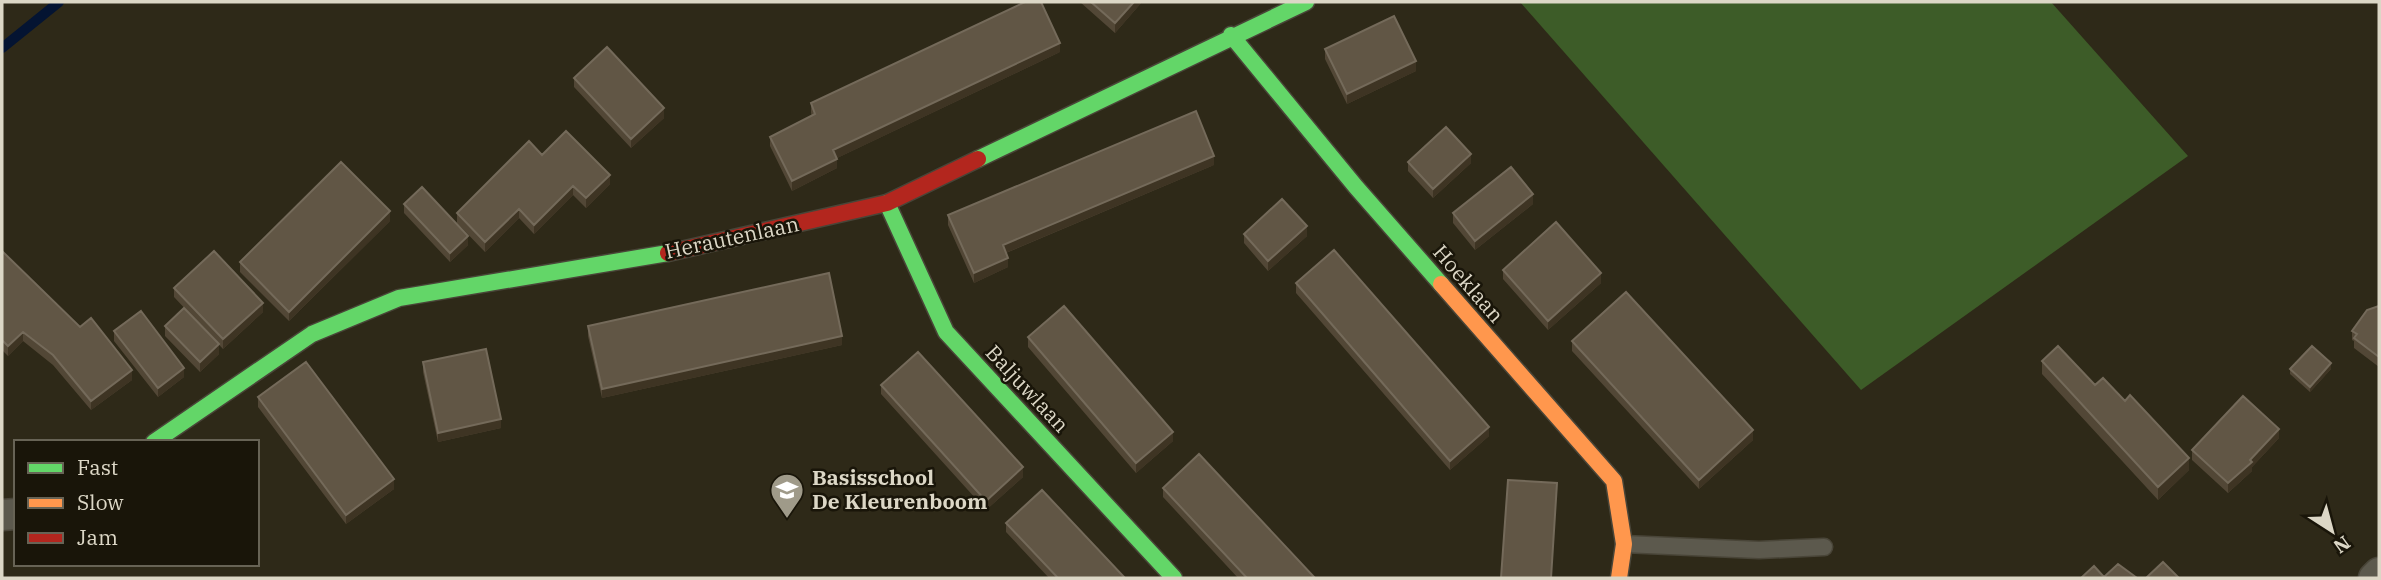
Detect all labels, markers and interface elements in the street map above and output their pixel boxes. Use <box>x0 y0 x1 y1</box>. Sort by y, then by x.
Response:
street label: Herautenlaan <box>662 209 801 265</box>
street label: Hoeklaan <box>1427 238 1510 328</box>
street label: Baljuwlaan <box>980 338 1076 438</box>
legend <box>14 440 259 566</box>
text: Fast <box>77 453 118 481</box>
place label: Basisschool De Kleurenboom <box>812 463 987 515</box>
school or university icon: Basisschool De Kleurenboom <box>768 471 806 520</box>
text: Slow <box>77 488 124 516</box>
north arrow <box>2297 496 2367 566</box>
text: Jam <box>77 523 118 551</box>
text: N <box>2329 531 2355 559</box>

